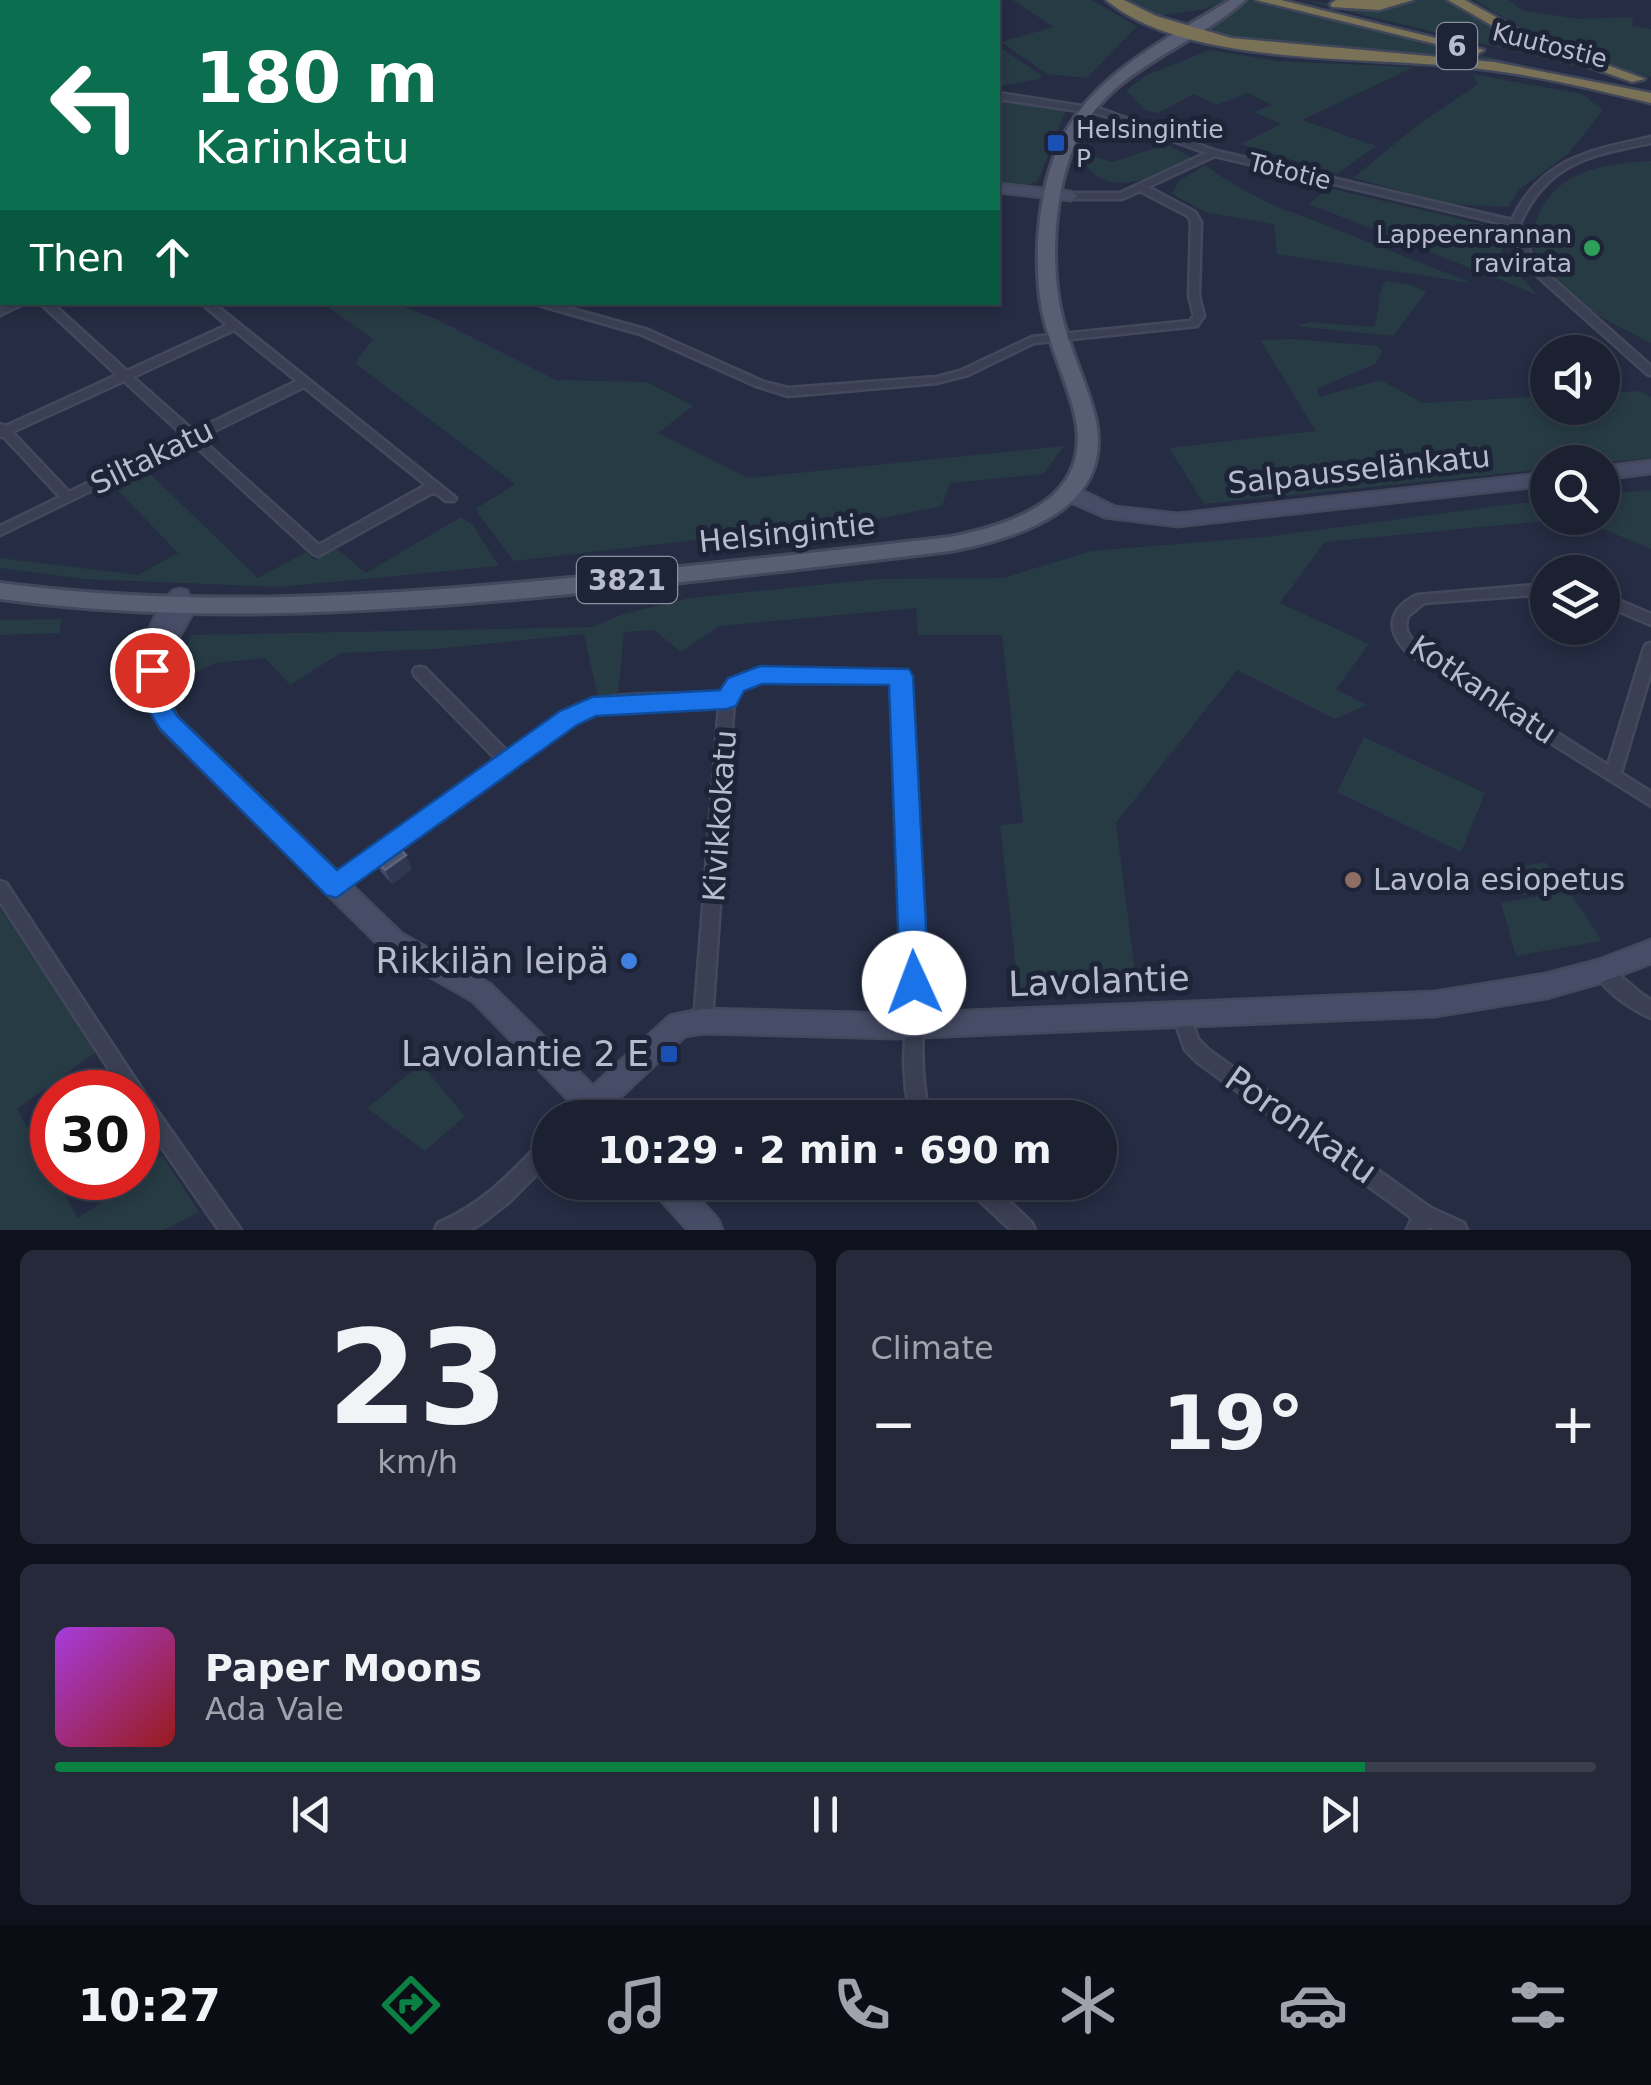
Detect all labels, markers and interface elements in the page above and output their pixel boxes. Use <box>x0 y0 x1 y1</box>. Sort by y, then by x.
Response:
street label: Kuutostie <box>1490 17 1610 74</box>
road number: 6 <box>1437 23 1477 69</box>
text: 180 m <box>195 37 438 119</box>
icon: left <box>30 40 160 170</box>
place label: Helsingintie P <box>1076 115 1224 173</box>
text: Karinkatu <box>195 121 410 174</box>
marker: Helsingintie P <box>1045 132 1067 154</box>
street label: Tototie <box>1245 147 1334 196</box>
place label: Lappeenrannan ravirata <box>1376 220 1572 278</box>
icon: ahead <box>145 230 200 285</box>
text: Then <box>30 236 125 280</box>
marker: Lappeenrannan ravirata <box>1581 237 1603 259</box>
map controls <box>1530 335 1620 645</box>
button: sound <box>1530 335 1620 425</box>
street label: Siltakatu <box>85 412 219 501</box>
street label: Salpausselänkatu <box>1226 438 1492 501</box>
button: search <box>1530 445 1620 535</box>
street label: Helsingintie <box>697 506 877 559</box>
button: layers <box>1530 555 1620 645</box>
road number: 3821 <box>577 557 677 603</box>
pin <box>110 628 195 713</box>
street label: Kotkankatu <box>1404 628 1563 751</box>
icon: arrive <box>125 643 180 698</box>
street label: Kivikkokatu <box>696 729 743 903</box>
place label: Lavola esiopetus <box>1373 862 1625 897</box>
marker: Lavola esiopetus <box>1342 869 1364 891</box>
position arrow <box>862 931 966 1035</box>
place label: Rikkilän leipä <box>376 941 609 981</box>
marker: Rikkilän leipä <box>618 950 640 972</box>
street label: Lavolantie <box>1008 958 1190 1004</box>
place label: Lavolantie 2 E <box>401 1034 649 1074</box>
marker: Lavolantie 2 E <box>658 1043 680 1065</box>
street label: Poronkatu <box>1218 1058 1384 1192</box>
speed limit sign: 30 <box>30 1070 160 1200</box>
text: 10:29 · 2 min · 690 m <box>597 1128 1052 1172</box>
text: 23 <box>327 1302 508 1454</box>
text: Climate <box>871 1329 994 1367</box>
text: 19° <box>1162 1379 1304 1467</box>
text: − <box>871 1392 917 1456</box>
text: + <box>1550 1392 1596 1456</box>
text: km/h <box>377 1443 458 1481</box>
text: Paper Moons <box>205 1646 482 1690</box>
text: Ada Vale <box>205 1690 344 1728</box>
icon: previous <box>284 1787 339 1842</box>
icon: pause <box>798 1787 853 1842</box>
icon: next <box>1312 1787 1367 1842</box>
icon: directions <box>376 1970 446 2040</box>
icon: music <box>602 1970 672 2040</box>
icon: phone <box>827 1970 897 2040</box>
icon: climate <box>1053 1970 1123 2040</box>
icon: car <box>1278 1970 1348 2040</box>
icon: filters <box>1503 1970 1573 2040</box>
text: 10:27 <box>78 1979 221 2032</box>

